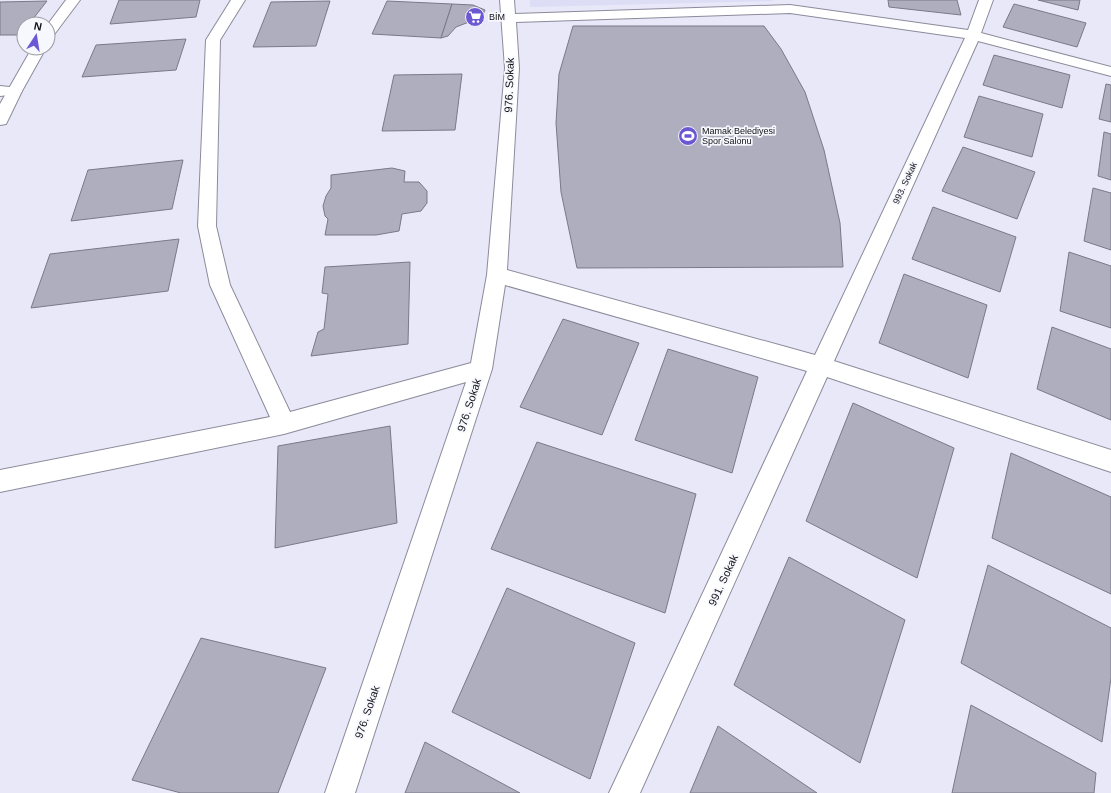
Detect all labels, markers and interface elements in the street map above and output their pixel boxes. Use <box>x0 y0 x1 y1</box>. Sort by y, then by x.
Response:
supermarket icon: BİM <box>464 6 486 28</box>
place label: BİM <box>489 12 505 22</box>
north arrow <box>16 16 56 56</box>
text: N <box>33 20 43 33</box>
street label: 976. Sokak <box>502 57 516 113</box>
sports icon: Mamak Belediyesi Spor Salonu <box>677 125 699 147</box>
place label: Mamak Belediyesi Spor Salonu <box>702 126 775 146</box>
street label: 993. Sokak <box>891 160 919 206</box>
street label: 976. Sokak <box>455 377 483 433</box>
street label: 991. Sokak <box>706 552 740 607</box>
street label: 976. Sokak <box>352 684 382 740</box>

